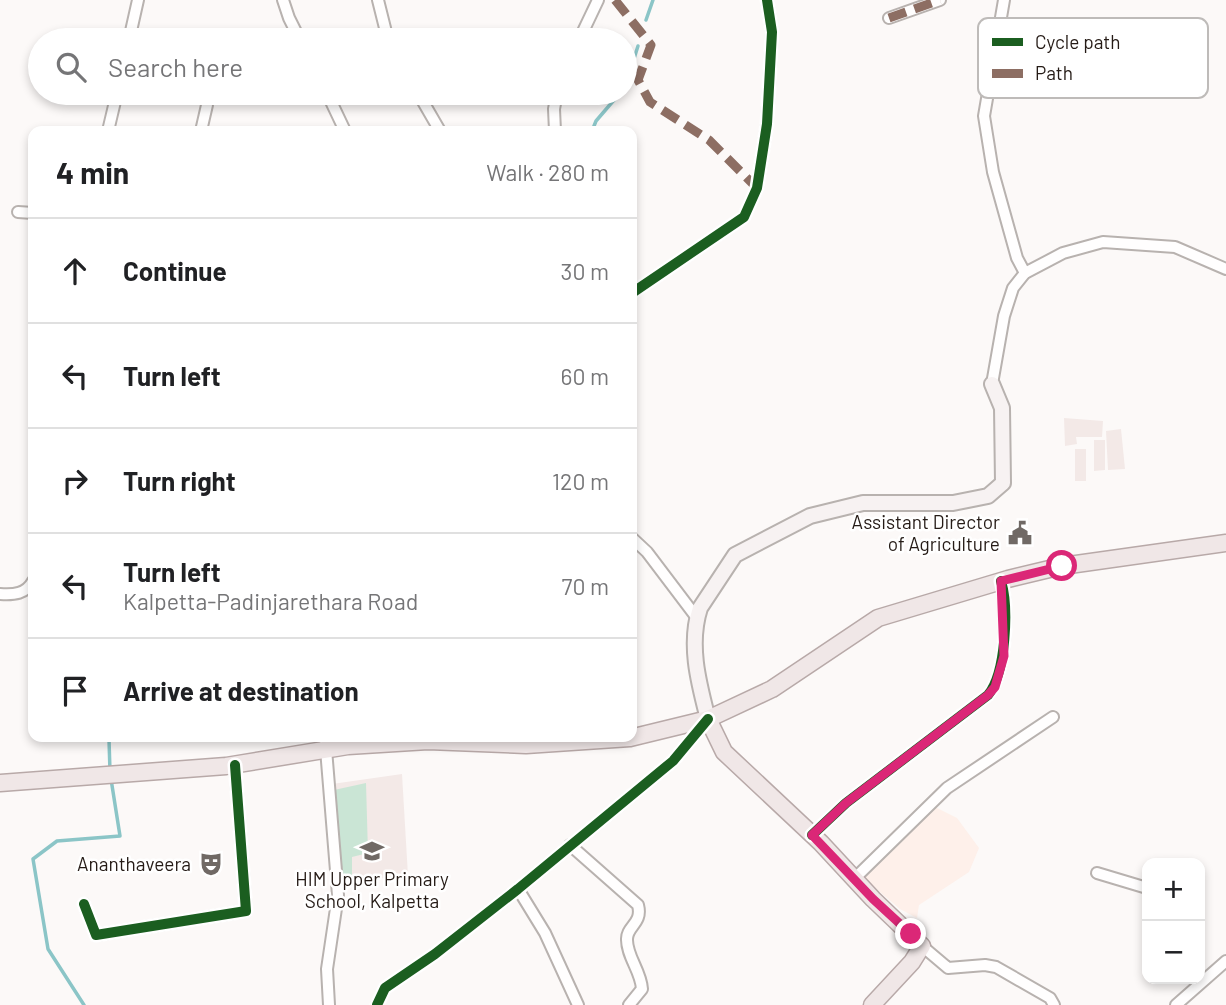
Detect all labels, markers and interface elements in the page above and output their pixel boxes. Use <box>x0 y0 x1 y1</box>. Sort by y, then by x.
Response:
legend <box>978 18 1208 98</box>
search box <box>28 28 637 105</box>
text: Cycle path <box>1035 30 1120 53</box>
icon: search <box>52 48 90 86</box>
text: Search here <box>108 51 243 82</box>
text: Path <box>1035 61 1073 84</box>
text: 4 min <box>56 154 129 190</box>
text: Walk · 280 m <box>486 158 609 186</box>
icon: ahead <box>56 252 94 290</box>
text: Continue <box>123 255 227 286</box>
text: 30 m <box>561 257 609 285</box>
icon: left <box>56 357 94 395</box>
text: Turn left <box>123 360 221 391</box>
text: 60 m <box>561 362 609 390</box>
icon: right <box>56 462 94 500</box>
text: Turn right <box>123 465 236 496</box>
text: 120 m <box>552 467 609 495</box>
place label: Assistant Director of Agriculture <box>852 510 1000 555</box>
public building icon: Assistant Director of Agriculture <box>1006 519 1034 547</box>
route start <box>1046 550 1077 581</box>
text: Turn left <box>123 556 221 587</box>
icon: left <box>56 567 94 605</box>
text: 70 m <box>562 572 609 600</box>
text: Kalpetta-Padinjarethara Road <box>123 587 418 615</box>
icon: arrive <box>56 672 94 710</box>
text: Arrive at destination <box>123 675 359 706</box>
school or university icon: HIM Upper Primary School, Kalpetta <box>358 837 386 865</box>
theatre icon: Ananthaveera <box>197 850 225 878</box>
place label: Ananthaveera <box>77 852 191 875</box>
map controls <box>1142 858 1205 984</box>
button: + <box>1142 858 1205 921</box>
place label: HIM Upper Primary School, Kalpetta <box>295 867 449 912</box>
route end <box>895 918 926 949</box>
button: − <box>1142 921 1205 984</box>

